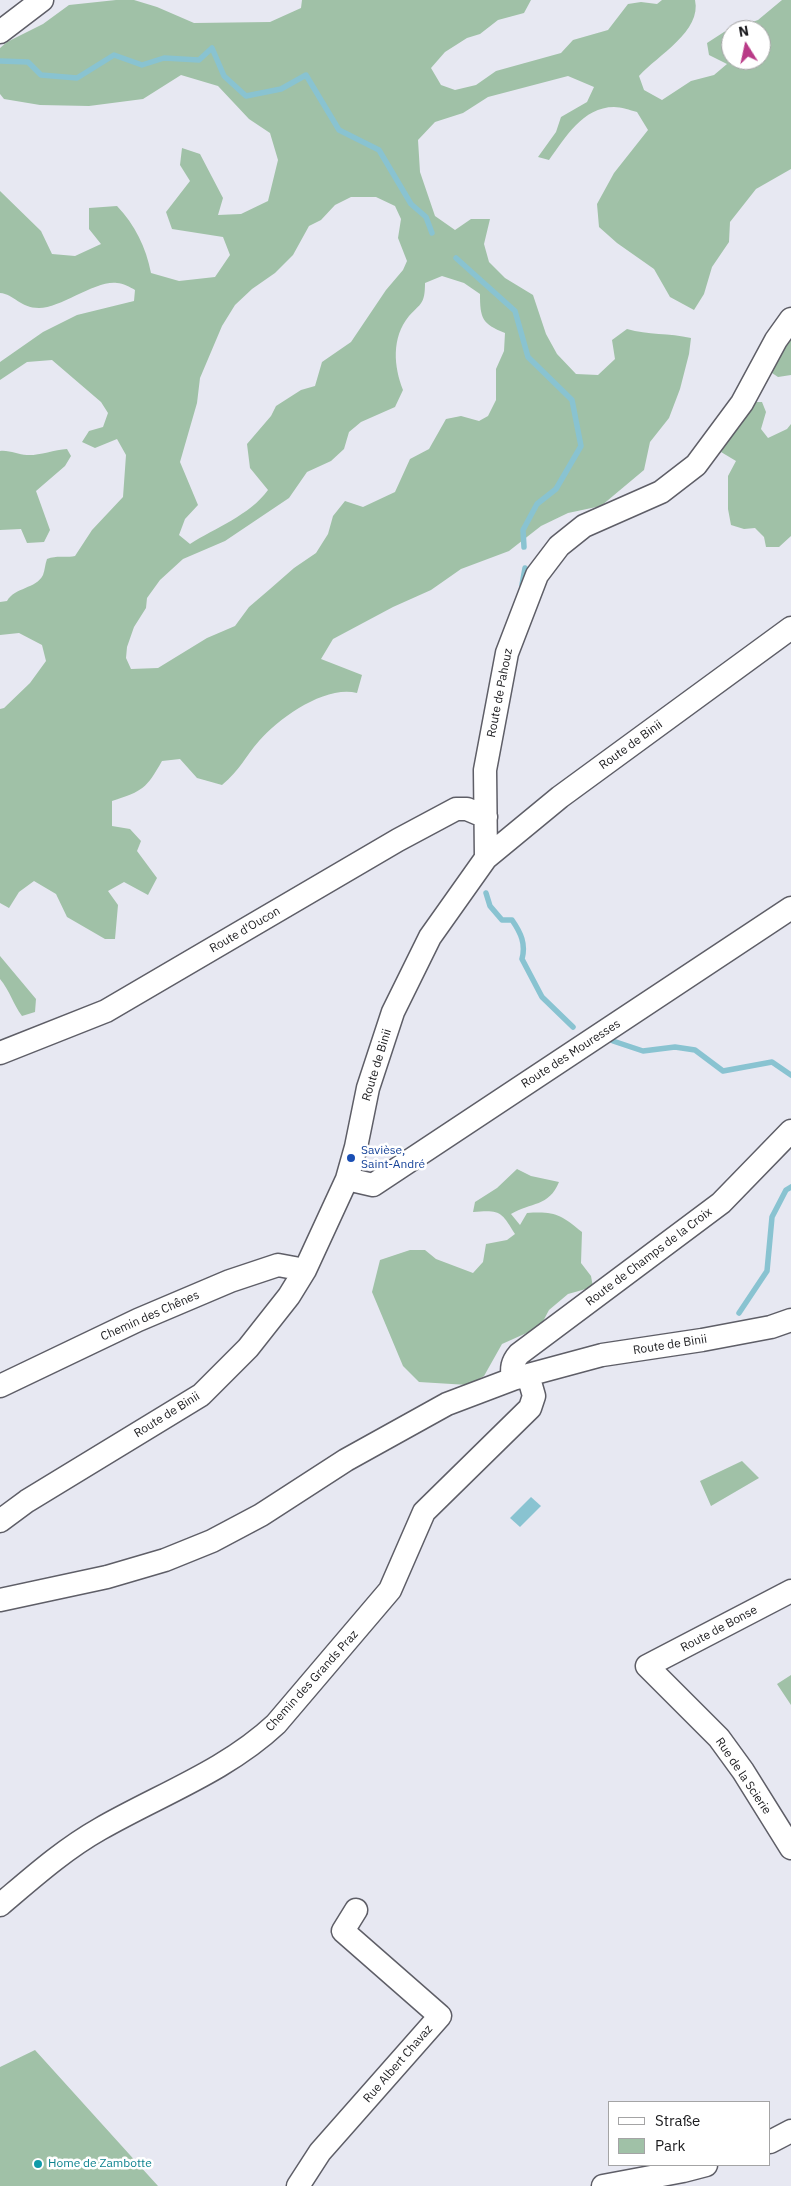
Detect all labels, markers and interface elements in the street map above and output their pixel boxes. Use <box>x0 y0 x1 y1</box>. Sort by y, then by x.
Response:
north arrow <box>721 20 771 70</box>
text: N <box>737 21 750 41</box>
street label: Route de Pahouz <box>484 647 516 739</box>
street label: Route de Binii <box>597 717 665 773</box>
street label: Route d'Oucon <box>207 904 283 956</box>
street label: Route des Mouresses <box>519 1017 623 1091</box>
street label: Route de Binii <box>359 1027 395 1103</box>
place label: Savièse, Saint-André <box>361 1144 425 1172</box>
marker: Savièse, Saint-André <box>345 1152 357 1164</box>
street label: Route de Champs de la Croix <box>583 1205 715 1309</box>
street label: Chemin des Chênes <box>99 1288 201 1344</box>
street label: Route de Binii <box>632 1332 708 1358</box>
street label: Route de Binii <box>132 1389 202 1441</box>
street label: Route de Bonse <box>678 1603 760 1655</box>
street label: Chemin des Grands Praz <box>263 1627 361 1735</box>
street label: Rue de la Scierie <box>712 1735 774 1817</box>
street label: Rue Albert Chavaz <box>360 2022 436 2106</box>
legend <box>608 2101 771 2166</box>
text: Straße <box>655 2111 700 2130</box>
text: Park <box>655 2136 685 2155</box>
place label: Home de Zambotte <box>48 2157 152 2171</box>
marker: Home de Zambotte <box>32 2158 44 2170</box>

